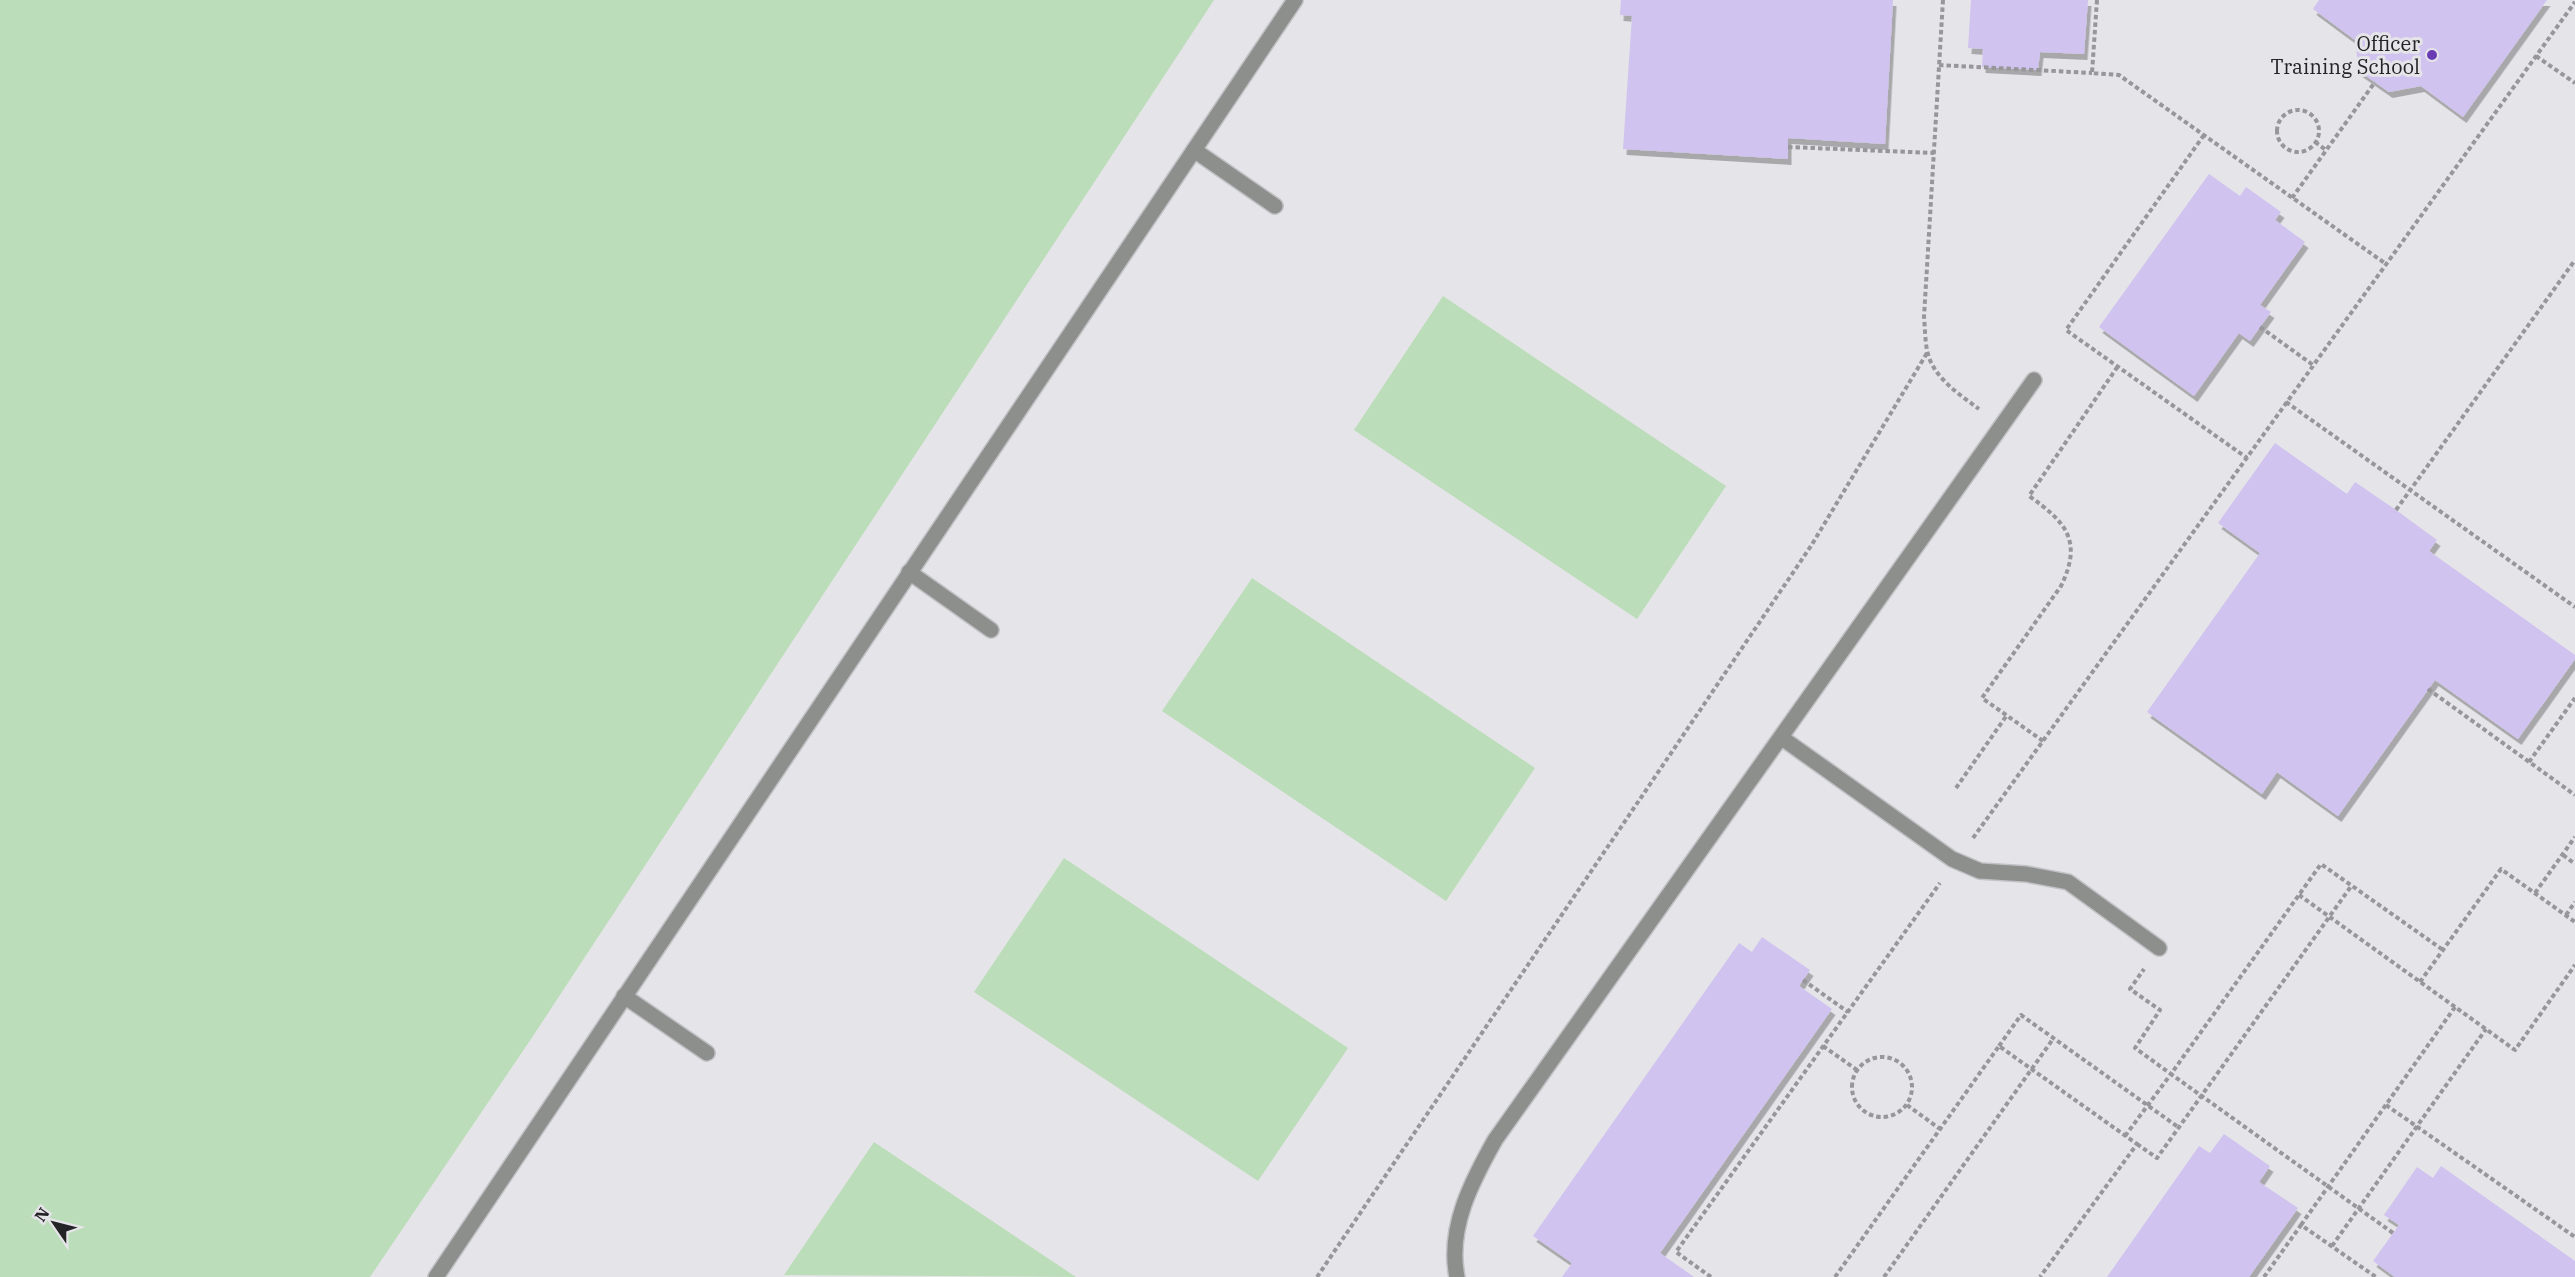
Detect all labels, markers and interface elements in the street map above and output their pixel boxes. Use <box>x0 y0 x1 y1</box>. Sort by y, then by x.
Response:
place label: Officer Training School <box>2270 30 2420 80</box>
marker: Officer Training School <box>2425 48 2439 62</box>
north arrow <box>24 1193 84 1253</box>
text: N <box>30 1203 54 1225</box>

